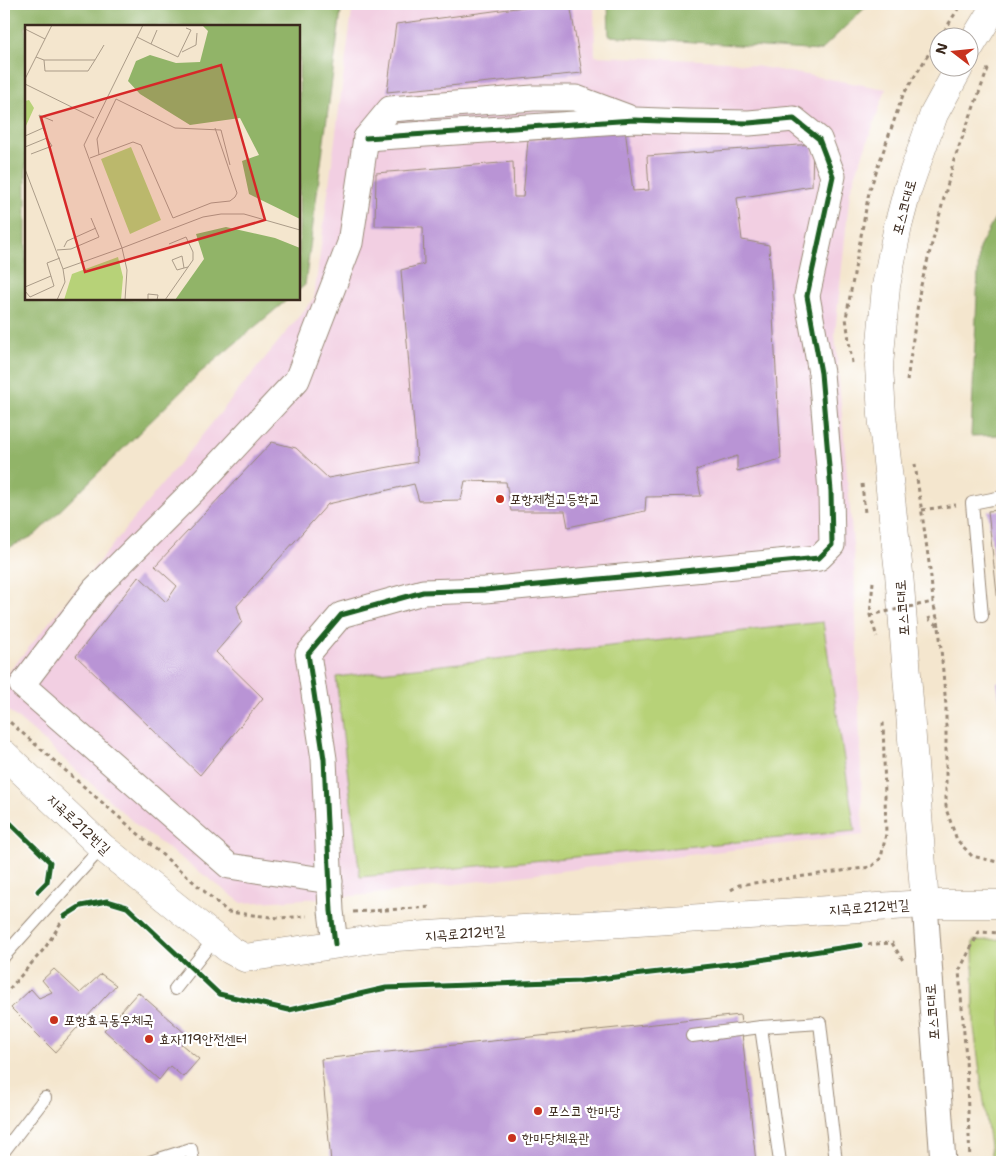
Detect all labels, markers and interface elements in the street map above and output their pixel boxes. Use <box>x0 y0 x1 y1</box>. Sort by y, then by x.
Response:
inset map <box>25 25 300 300</box>
north arrow <box>928 28 978 78</box>
text: N <box>931 41 952 56</box>
street label: 포스코대로 <box>888 177 920 237</box>
place label: 포항제철고등학교 <box>510 490 600 508</box>
marker: 포항제철고등학교 <box>494 493 506 505</box>
street label: 포스코대로 <box>891 579 913 637</box>
street label: 지곡로212번길 <box>43 790 115 858</box>
street label: 지곡로212번길 <box>828 895 910 919</box>
street label: 지곡로212번길 <box>424 921 506 945</box>
street label: 포스코대로 <box>921 983 943 1041</box>
place label: 포항효곡동우체국 <box>64 1011 154 1029</box>
marker: 포항효곡동우체국 <box>48 1014 60 1026</box>
place label: 효자119안전센터 <box>159 1030 247 1048</box>
marker: 효자119안전센터 <box>143 1033 155 1045</box>
place label: 포스코 한마당 <box>548 1102 621 1120</box>
marker: 포스코 한마당 <box>532 1105 544 1117</box>
place label: 한마당체육관 <box>522 1129 590 1147</box>
marker: 한마당체육관 <box>506 1132 518 1144</box>

